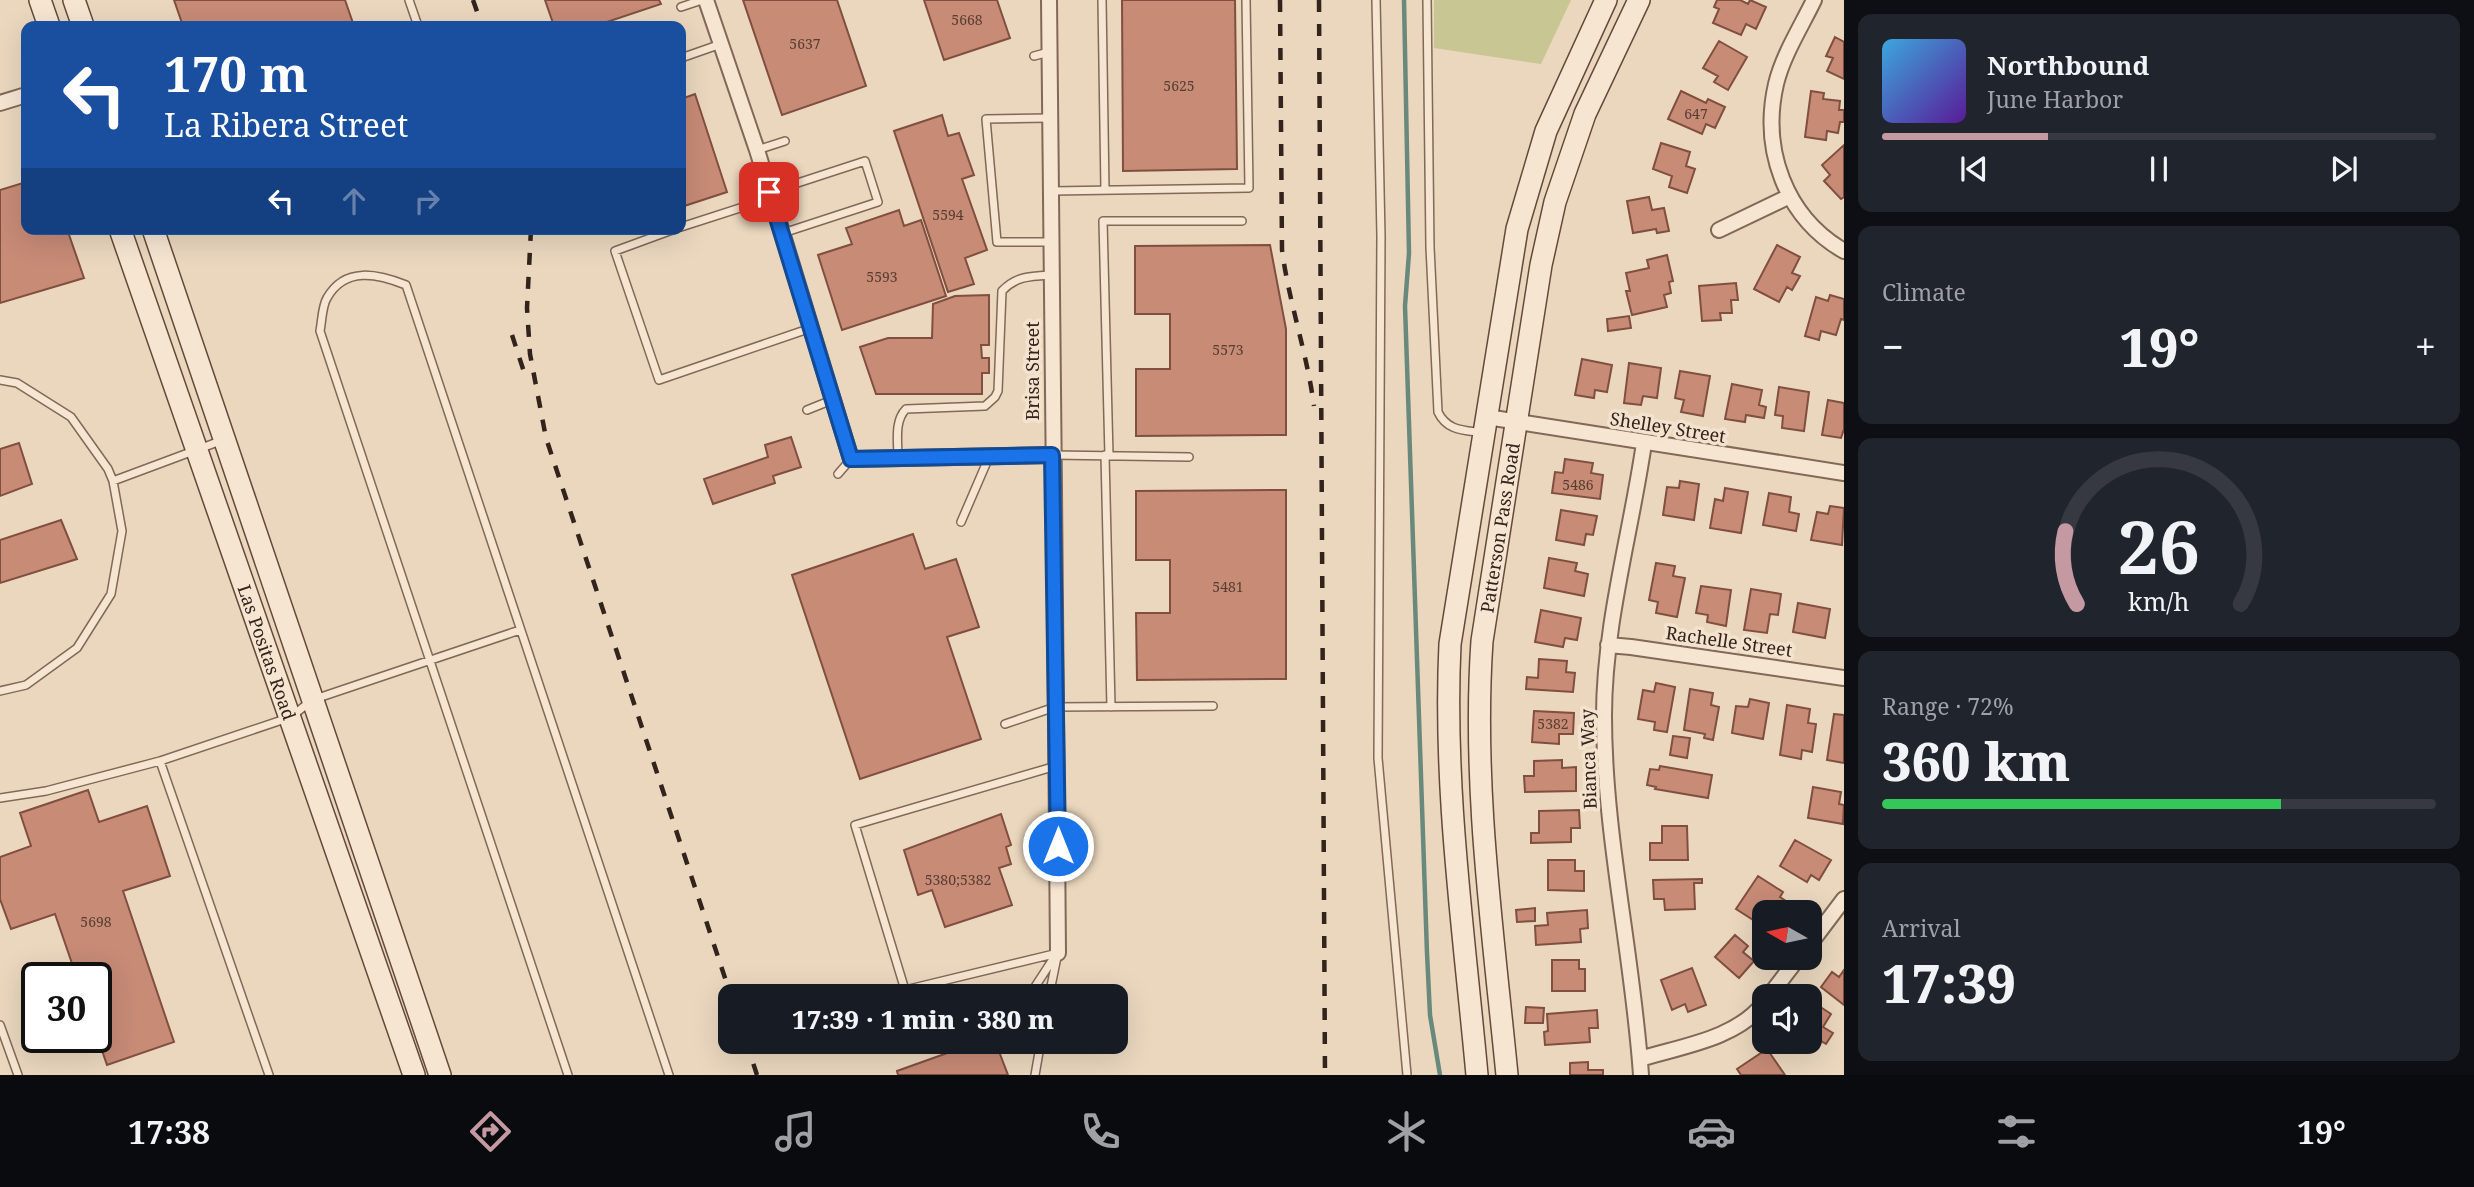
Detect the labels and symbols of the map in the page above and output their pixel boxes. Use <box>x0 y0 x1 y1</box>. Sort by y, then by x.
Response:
house number: 5668 <box>951 10 983 29</box>
house number: 5637 <box>789 34 821 53</box>
house number: 5625 <box>1163 76 1195 95</box>
house number: 647 <box>1684 104 1708 123</box>
pin <box>739 162 799 222</box>
house number: 5594 <box>932 205 964 224</box>
house number: 5593 <box>866 267 898 286</box>
street label: Brisa Street <box>1020 321 1044 421</box>
house number: 5573 <box>1212 340 1244 359</box>
street label: Shelley Street <box>1608 406 1728 448</box>
street label: Patterson Pass Road <box>1475 441 1525 615</box>
house number: 5486 <box>1562 475 1594 494</box>
house number: 5481 <box>1212 577 1244 596</box>
street label: Las Positas Road <box>232 581 302 723</box>
street label: Rachelle Street <box>1664 620 1794 662</box>
street label: Bianca Way <box>1574 708 1602 810</box>
house number: 5382 <box>1537 714 1569 733</box>
position arrow <box>1021 809 1095 883</box>
house number: 5380;5382 <box>925 870 991 889</box>
north arrow <box>1752 900 1822 970</box>
house number: 5698 <box>80 912 112 931</box>
speed limit sign: 30 <box>21 962 112 1053</box>

